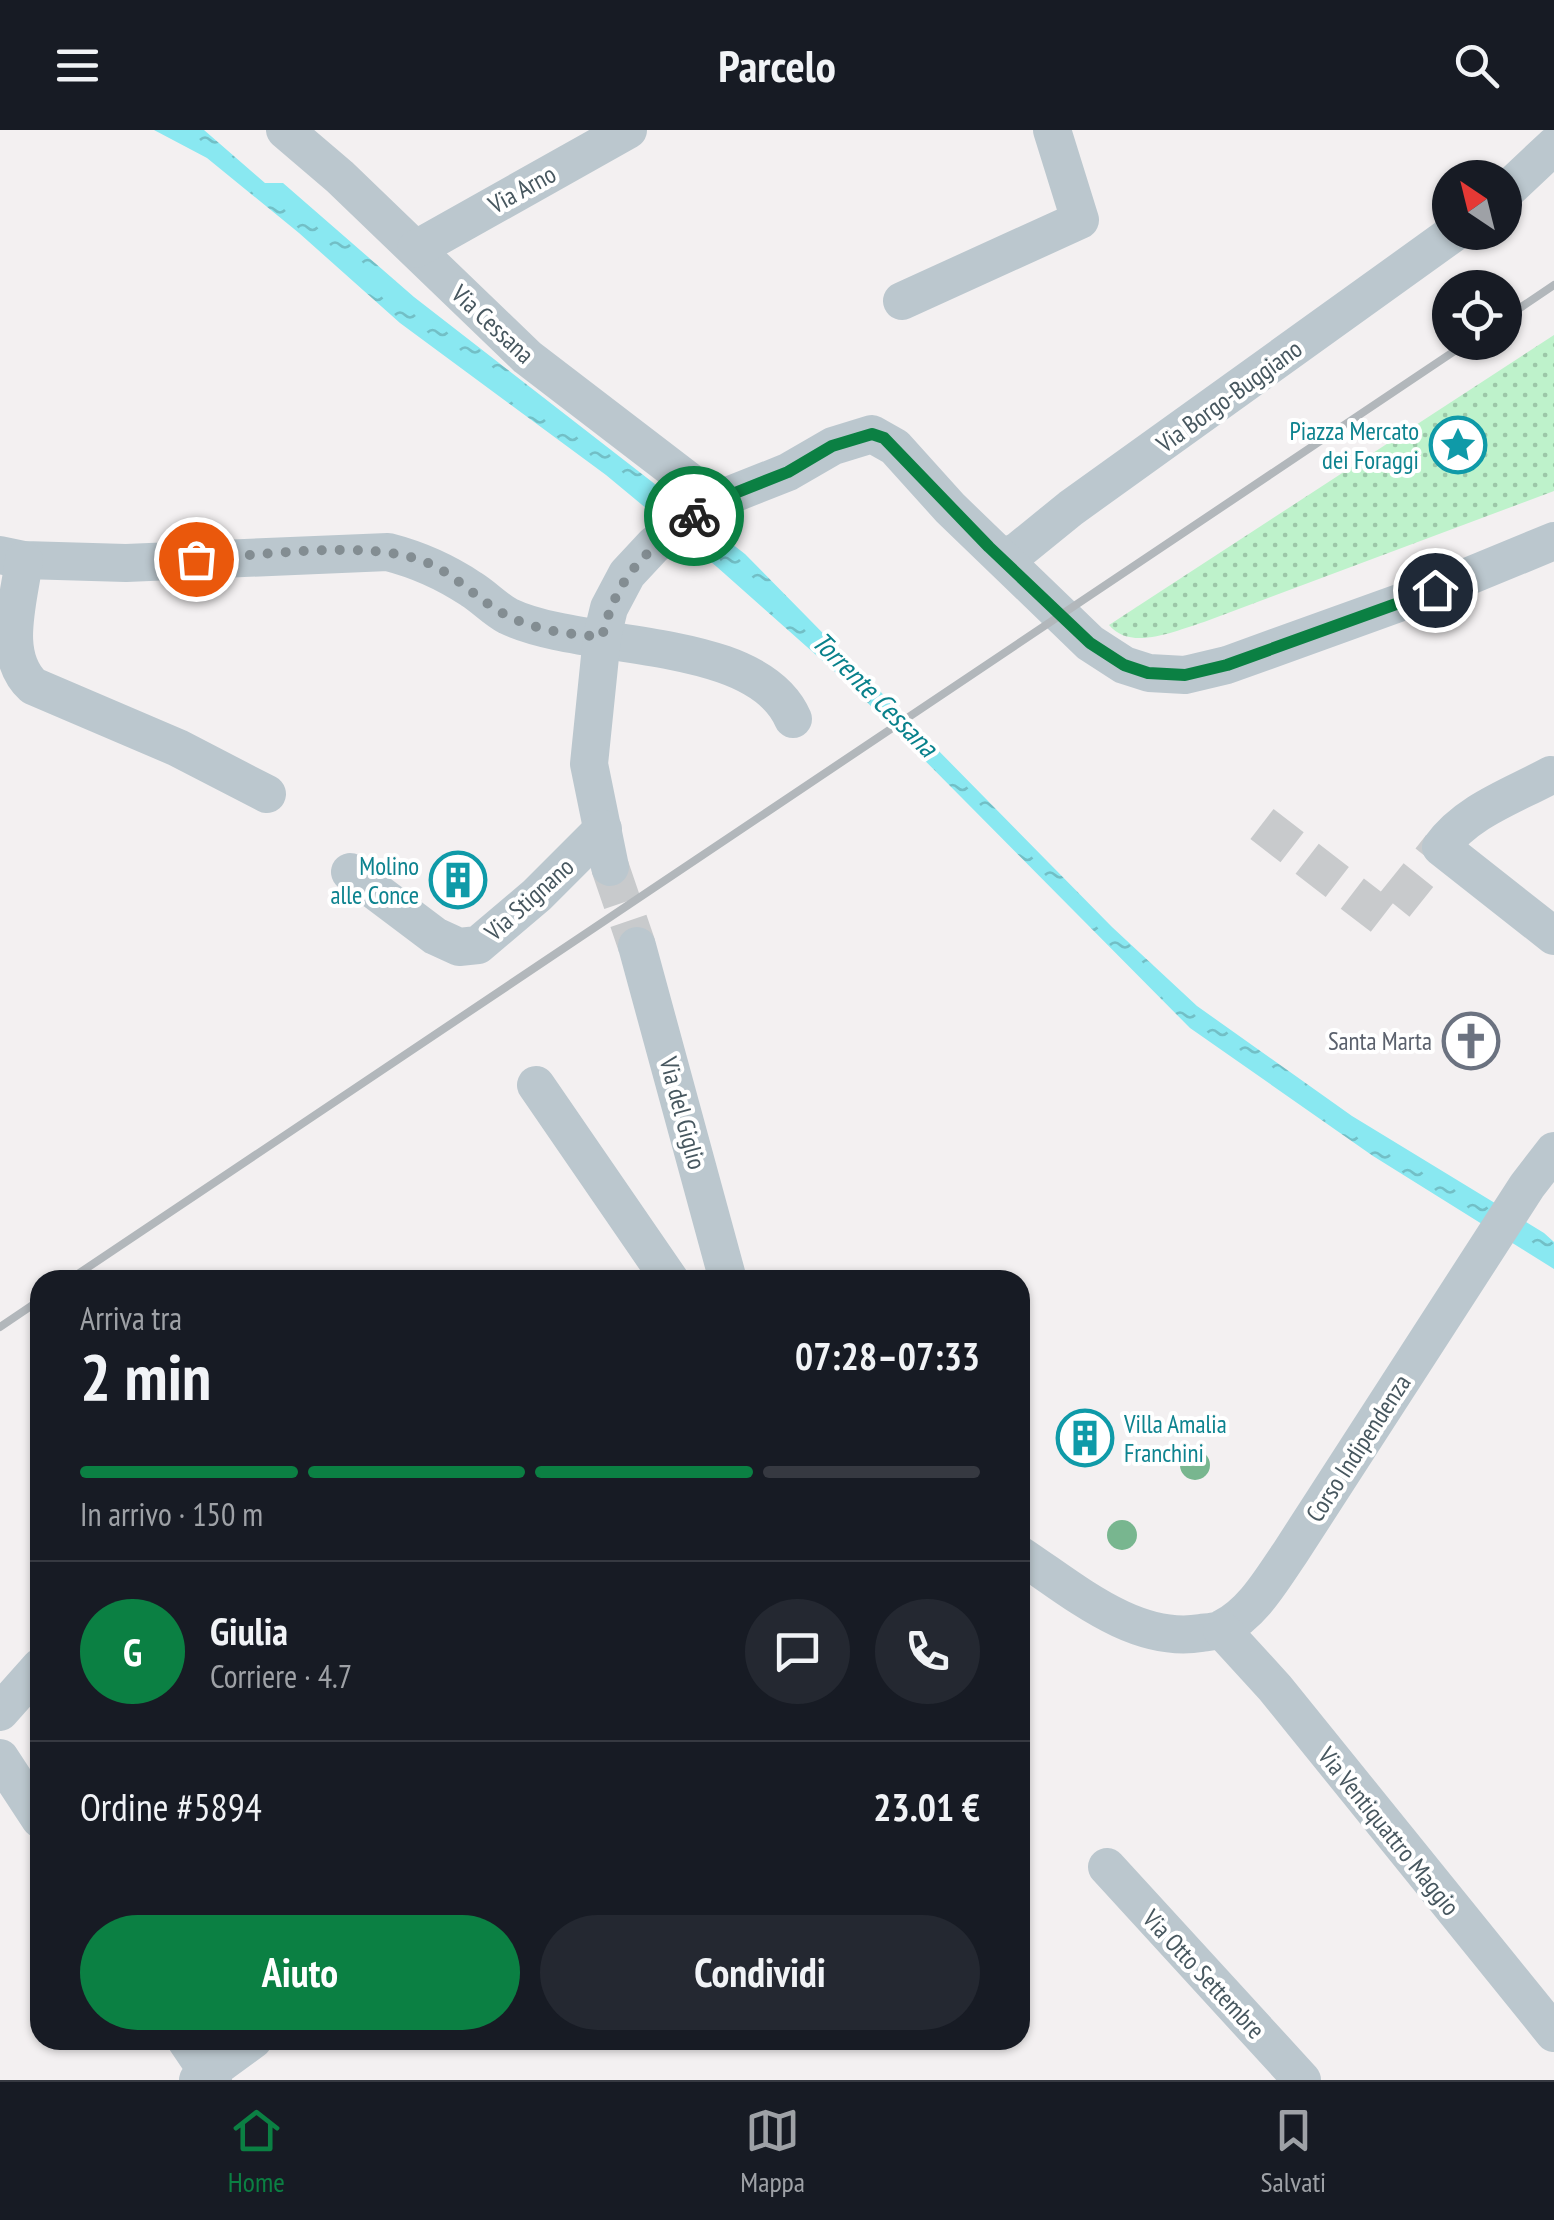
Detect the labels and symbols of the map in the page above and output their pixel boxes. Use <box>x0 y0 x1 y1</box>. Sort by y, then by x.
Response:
street label: Via Arno <box>482 158 561 221</box>
north arrow <box>1432 160 1522 250</box>
street label: Via Cessana <box>444 277 541 370</box>
street label: Via Borgo-Buggiano <box>1149 332 1308 460</box>
place label: Piazza Mercato dei Foraggi <box>1290 415 1419 476</box>
place icon: Piazza Mercato dei Foraggi <box>1428 415 1488 475</box>
courier <box>644 466 744 566</box>
pin <box>154 517 239 602</box>
pin <box>1393 548 1478 633</box>
water label: Torrente Cessana <box>805 623 947 766</box>
place label: Molino alle Conce <box>330 850 419 911</box>
building icon: Molino alle Conce <box>428 850 488 910</box>
street label: Via Stignano <box>477 851 580 948</box>
church icon: Santa Marta <box>1441 1011 1501 1071</box>
place label: Santa Marta <box>1328 1025 1432 1057</box>
street label: Via del Giglio <box>652 1052 713 1173</box>
street label: Corso Indipendenza <box>1298 1368 1418 1528</box>
building icon: Villa Amalia Franchini <box>1055 1408 1115 1468</box>
place label: Villa Amalia Franchini <box>1123 1408 1227 1469</box>
street label: Via Ventiquattro Maggio <box>1311 1739 1467 1922</box>
street label: Via Otto Settembre <box>1135 1902 1272 2045</box>

